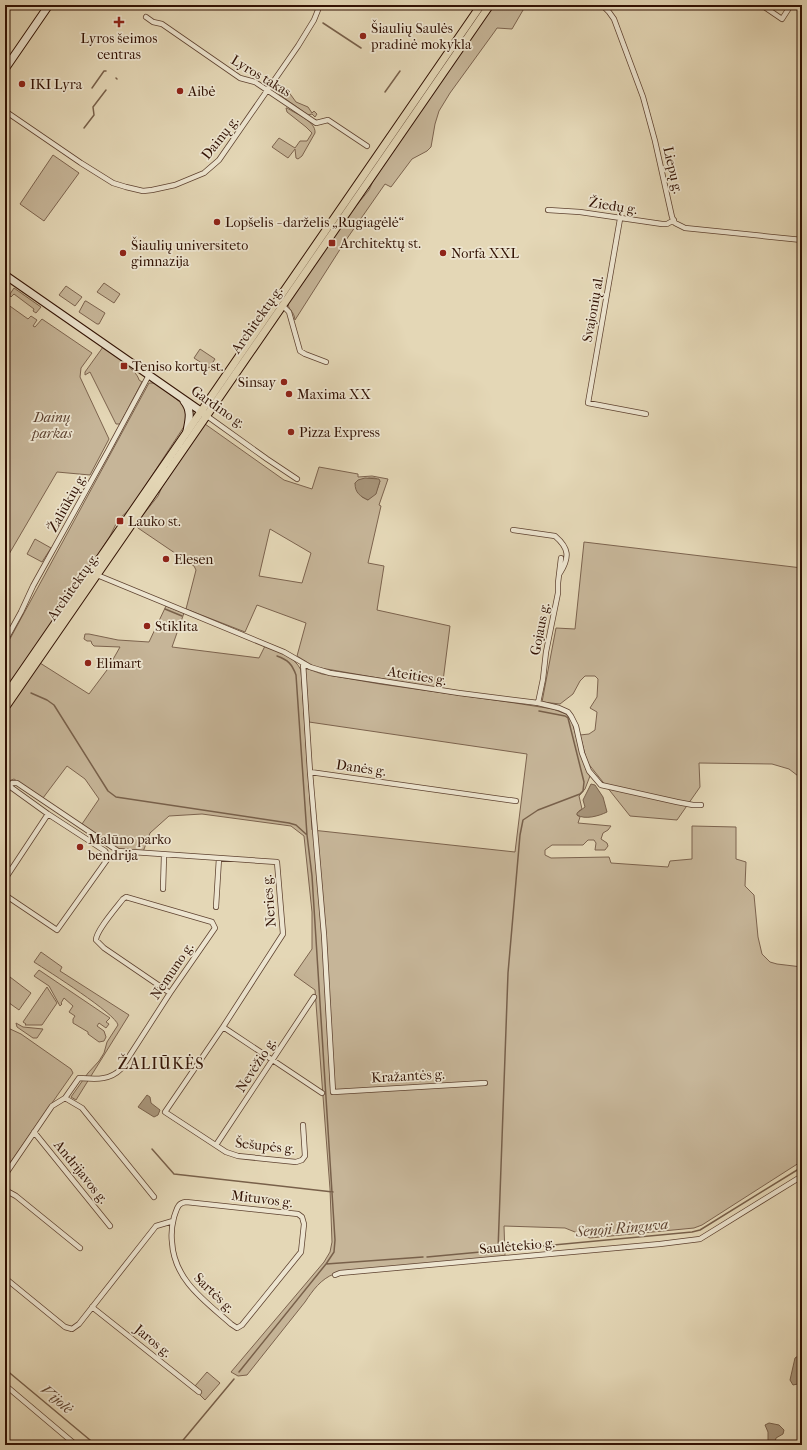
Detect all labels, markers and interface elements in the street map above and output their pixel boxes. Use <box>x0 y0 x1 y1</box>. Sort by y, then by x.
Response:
marker: Lyros šeimos centras <box>113 16 125 28</box>
place label: Šiaulių Saulės pradinė mokykla <box>370 19 472 53</box>
place label: Lyros šeimos centras <box>81 30 157 63</box>
marker: Šiaulių Saulės pradinė mokykla <box>358 31 368 41</box>
street label: Lyros takas <box>228 51 294 101</box>
place label: IKI Lyra <box>30 76 83 93</box>
marker: IKI Lyra <box>17 79 27 89</box>
place label: Aibė <box>187 83 215 100</box>
marker: Aibė <box>175 86 185 96</box>
street label: Dainų g. <box>198 113 242 163</box>
street label: Liepų g. <box>659 145 687 196</box>
street label: Žiedų g. <box>587 193 639 218</box>
place label: Lopšelis - darželis „Rugiagėlė“ <box>225 214 405 231</box>
marker: Lopšelis - darželis „Rugiagėlė“ <box>212 217 222 227</box>
place label: Architektų st. <box>339 235 421 252</box>
place label: Šiaulių universiteto gimnazija <box>131 236 248 270</box>
marker: Architektų st. <box>327 238 337 248</box>
place label: Norfa XXL <box>451 245 520 262</box>
marker: Šiaulių universiteto gimnazija <box>118 248 128 258</box>
marker: Norfa XXL <box>438 248 448 258</box>
street label: Svajonių al. <box>579 274 607 343</box>
street label: Architektų g. <box>227 283 287 358</box>
place label: Teniso kortų st. <box>132 358 224 375</box>
marker: Teniso kortų st. <box>119 361 129 371</box>
place label: Sinsay <box>238 374 277 391</box>
marker: Sinsay <box>279 377 289 387</box>
street label: Gardino g. <box>188 382 249 432</box>
place label: Maxima XX <box>297 386 371 403</box>
marker: Maxima XX <box>284 389 294 399</box>
park label: Dainų parkas <box>30 409 73 442</box>
place label: Pizza Express <box>299 424 380 441</box>
marker: Pizza Express <box>286 427 296 437</box>
street label: Žaliūkių g. <box>43 470 90 535</box>
place label: Lauko st. <box>128 513 181 530</box>
marker: Lauko st. <box>115 516 125 526</box>
street label: Architektų g. <box>43 550 103 625</box>
place label: Elesen <box>174 551 213 568</box>
marker: Elesen <box>161 554 171 564</box>
street label: Gojaus g. <box>527 601 553 657</box>
place label: Stiklita <box>155 618 198 635</box>
marker: Stiklita <box>142 621 152 631</box>
place label: Elimart <box>96 655 142 672</box>
marker: Elimart <box>83 658 93 668</box>
street label: Ateities g. <box>385 663 448 689</box>
street label: Danės g. <box>335 756 387 780</box>
place label: Malūno parko bendrija <box>87 831 171 864</box>
marker: Malūno parko bendrija <box>75 842 85 852</box>
street label: Neries g. <box>258 874 280 928</box>
street label: Nemuno g. <box>147 939 197 1003</box>
street label: Nevėžio g. <box>232 1034 280 1095</box>
district label: ŽALIŪKĖS <box>117 1053 205 1073</box>
street label: Kražantės g. <box>371 1066 445 1086</box>
street label: Šešupės g. <box>234 1133 296 1158</box>
street label: Andrijavos g. <box>50 1136 112 1207</box>
street label: Mituvos g. <box>230 1187 294 1211</box>
water label: Senoji Ringuva <box>574 1215 669 1241</box>
street label: Saulėtekio g. <box>479 1234 556 1258</box>
street label: Sartės g. <box>190 1270 238 1317</box>
street label: Jaros g. <box>130 1320 175 1361</box>
water label: Vijolė <box>37 1381 77 1418</box>

